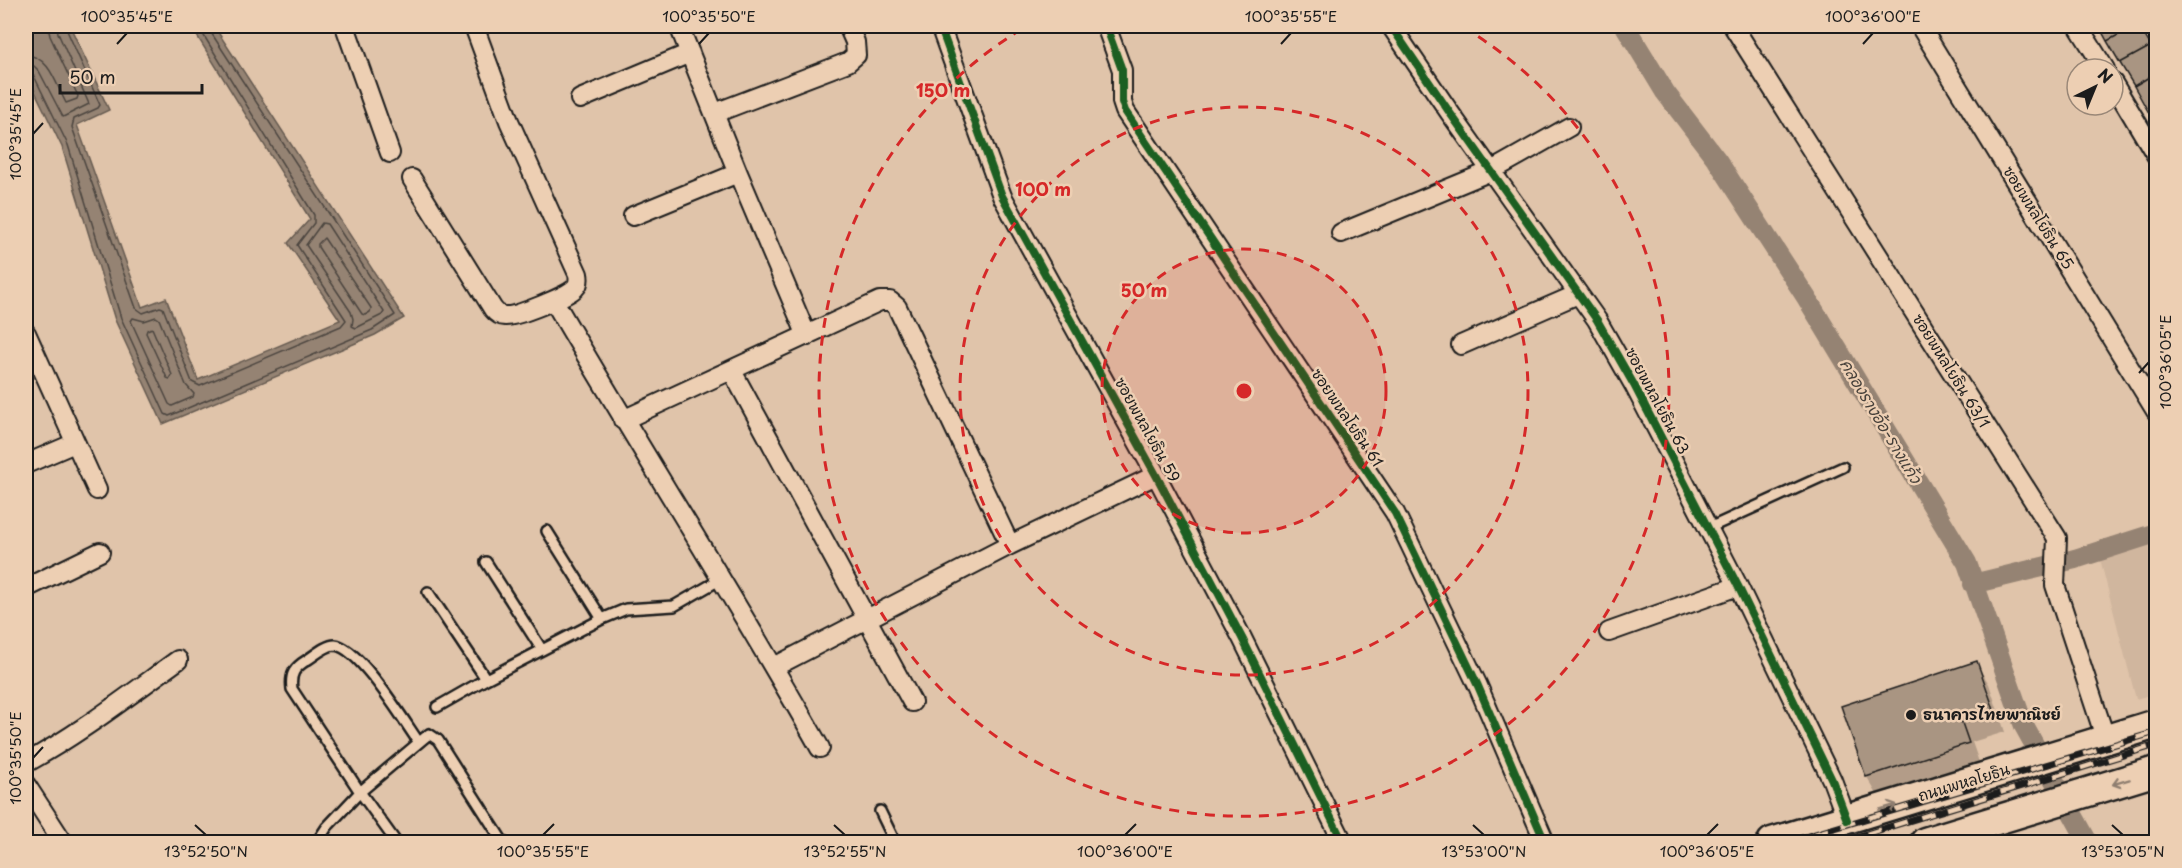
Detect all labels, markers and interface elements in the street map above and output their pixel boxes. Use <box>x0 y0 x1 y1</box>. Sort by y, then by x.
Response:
text: 100°35'45"E <box>81 4 173 27</box>
text: 100°35'50"E <box>662 4 756 27</box>
text: 100°35'55"E <box>1245 4 1337 27</box>
text: 100°36'00"E <box>1825 4 1921 27</box>
scale bar <box>60 57 202 95</box>
north arrow <box>2065 57 2125 117</box>
text: N <box>2093 62 2119 88</box>
text: 50 m <box>69 63 116 90</box>
text: 150 m <box>916 76 970 103</box>
text: 100°35'45"E <box>3 88 26 180</box>
street label: ซอยพหลโยธิน 65 <box>1998 161 2080 273</box>
text: 100 m <box>1015 175 1071 202</box>
text: 50 m <box>1121 276 1167 303</box>
street label: ซอยพหลโยธิน 63/1 <box>1908 309 1997 432</box>
text: 100°36'05"E <box>2153 315 2176 409</box>
street label: ซอยพหลโยธิน 63 <box>1621 343 1696 458</box>
water label: คลองรางอ้อ-รางแก้ว <box>1835 354 1929 488</box>
street label: ซอยพหลโยธิน 61 <box>1307 363 1390 471</box>
street label: ซอยพหลโยธิน 59 <box>1110 373 1187 486</box>
centre of rings <box>1234 381 1254 401</box>
place label: ธนาคารไทยพาณิชย์ <box>1923 702 2061 725</box>
marker: ธนาคารไทยพาณิชย์ <box>1904 708 1918 722</box>
text: 100°35'50"E <box>3 711 26 805</box>
street label: ถนนพหลโยธิน <box>1915 757 2012 806</box>
one-way arrow <box>2112 777 2131 788</box>
one-way arrow <box>1878 801 1897 812</box>
text: 13°52'50"N <box>164 839 248 862</box>
text: 100°35'55"E <box>497 839 589 862</box>
text: 13°52'55"N <box>804 839 886 862</box>
text: 100°36'00"E <box>1077 839 1173 862</box>
text: 13°53'00"N <box>1442 839 1526 862</box>
text: 100°36'05"E <box>1660 839 1754 862</box>
text: 13°53'05"N <box>2081 839 2165 862</box>

